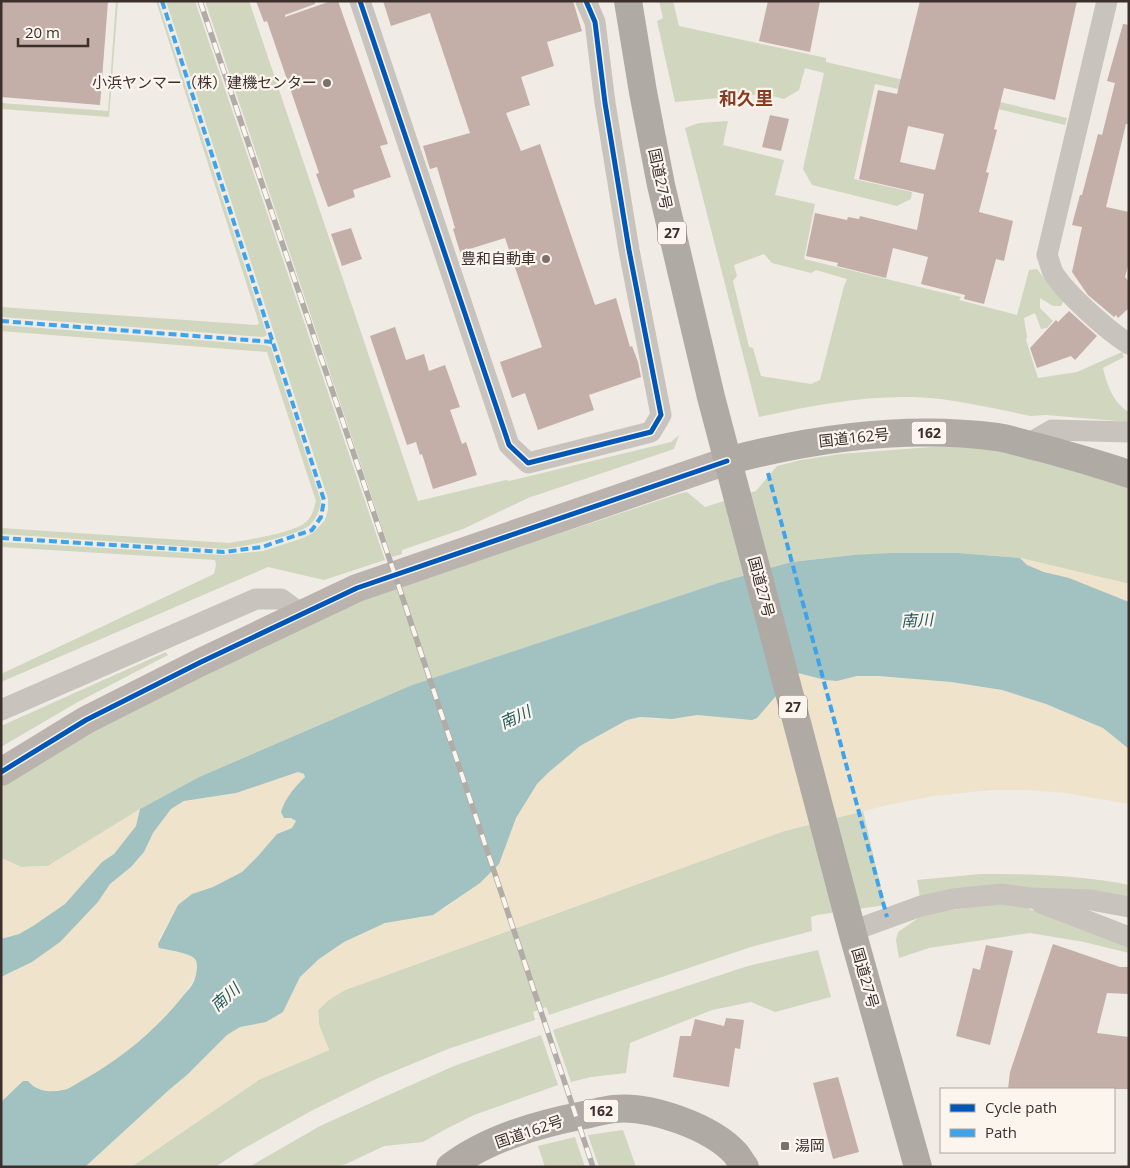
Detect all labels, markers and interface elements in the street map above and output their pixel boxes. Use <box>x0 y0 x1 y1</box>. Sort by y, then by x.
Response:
scale bar <box>18 15 88 47</box>
text: 20 m <box>25 22 60 42</box>
place label: 小浜ヤンマー（株）建機センター <box>92 72 317 92</box>
marker: 小浜ヤンマー（株）建機センター <box>321 77 333 89</box>
district label: 和久里 <box>719 86 773 110</box>
street label: 国道27号 <box>645 146 677 211</box>
road number: 27 <box>658 222 686 244</box>
place label: 豊和自動車 <box>461 248 536 268</box>
marker: 豊和自動車 <box>540 253 552 265</box>
road number: 162 <box>912 422 946 444</box>
street label: 国道162号 <box>818 423 890 451</box>
street label: 国道27号 <box>744 554 780 619</box>
water label: 南川 <box>900 608 936 632</box>
road number: 27 <box>779 696 807 719</box>
water label: 南川 <box>496 699 536 734</box>
street label: 国道27号 <box>848 945 884 1010</box>
water label: 南川 <box>206 977 246 1016</box>
legend <box>940 1088 1115 1153</box>
text: Cycle path <box>985 1097 1057 1117</box>
road number: 162 <box>584 1100 618 1122</box>
street label: 国道162号 <box>492 1110 565 1152</box>
text: Path <box>985 1122 1017 1142</box>
place label: 湯岡 <box>795 1135 825 1155</box>
marker: 湯岡 <box>779 1140 791 1152</box>

